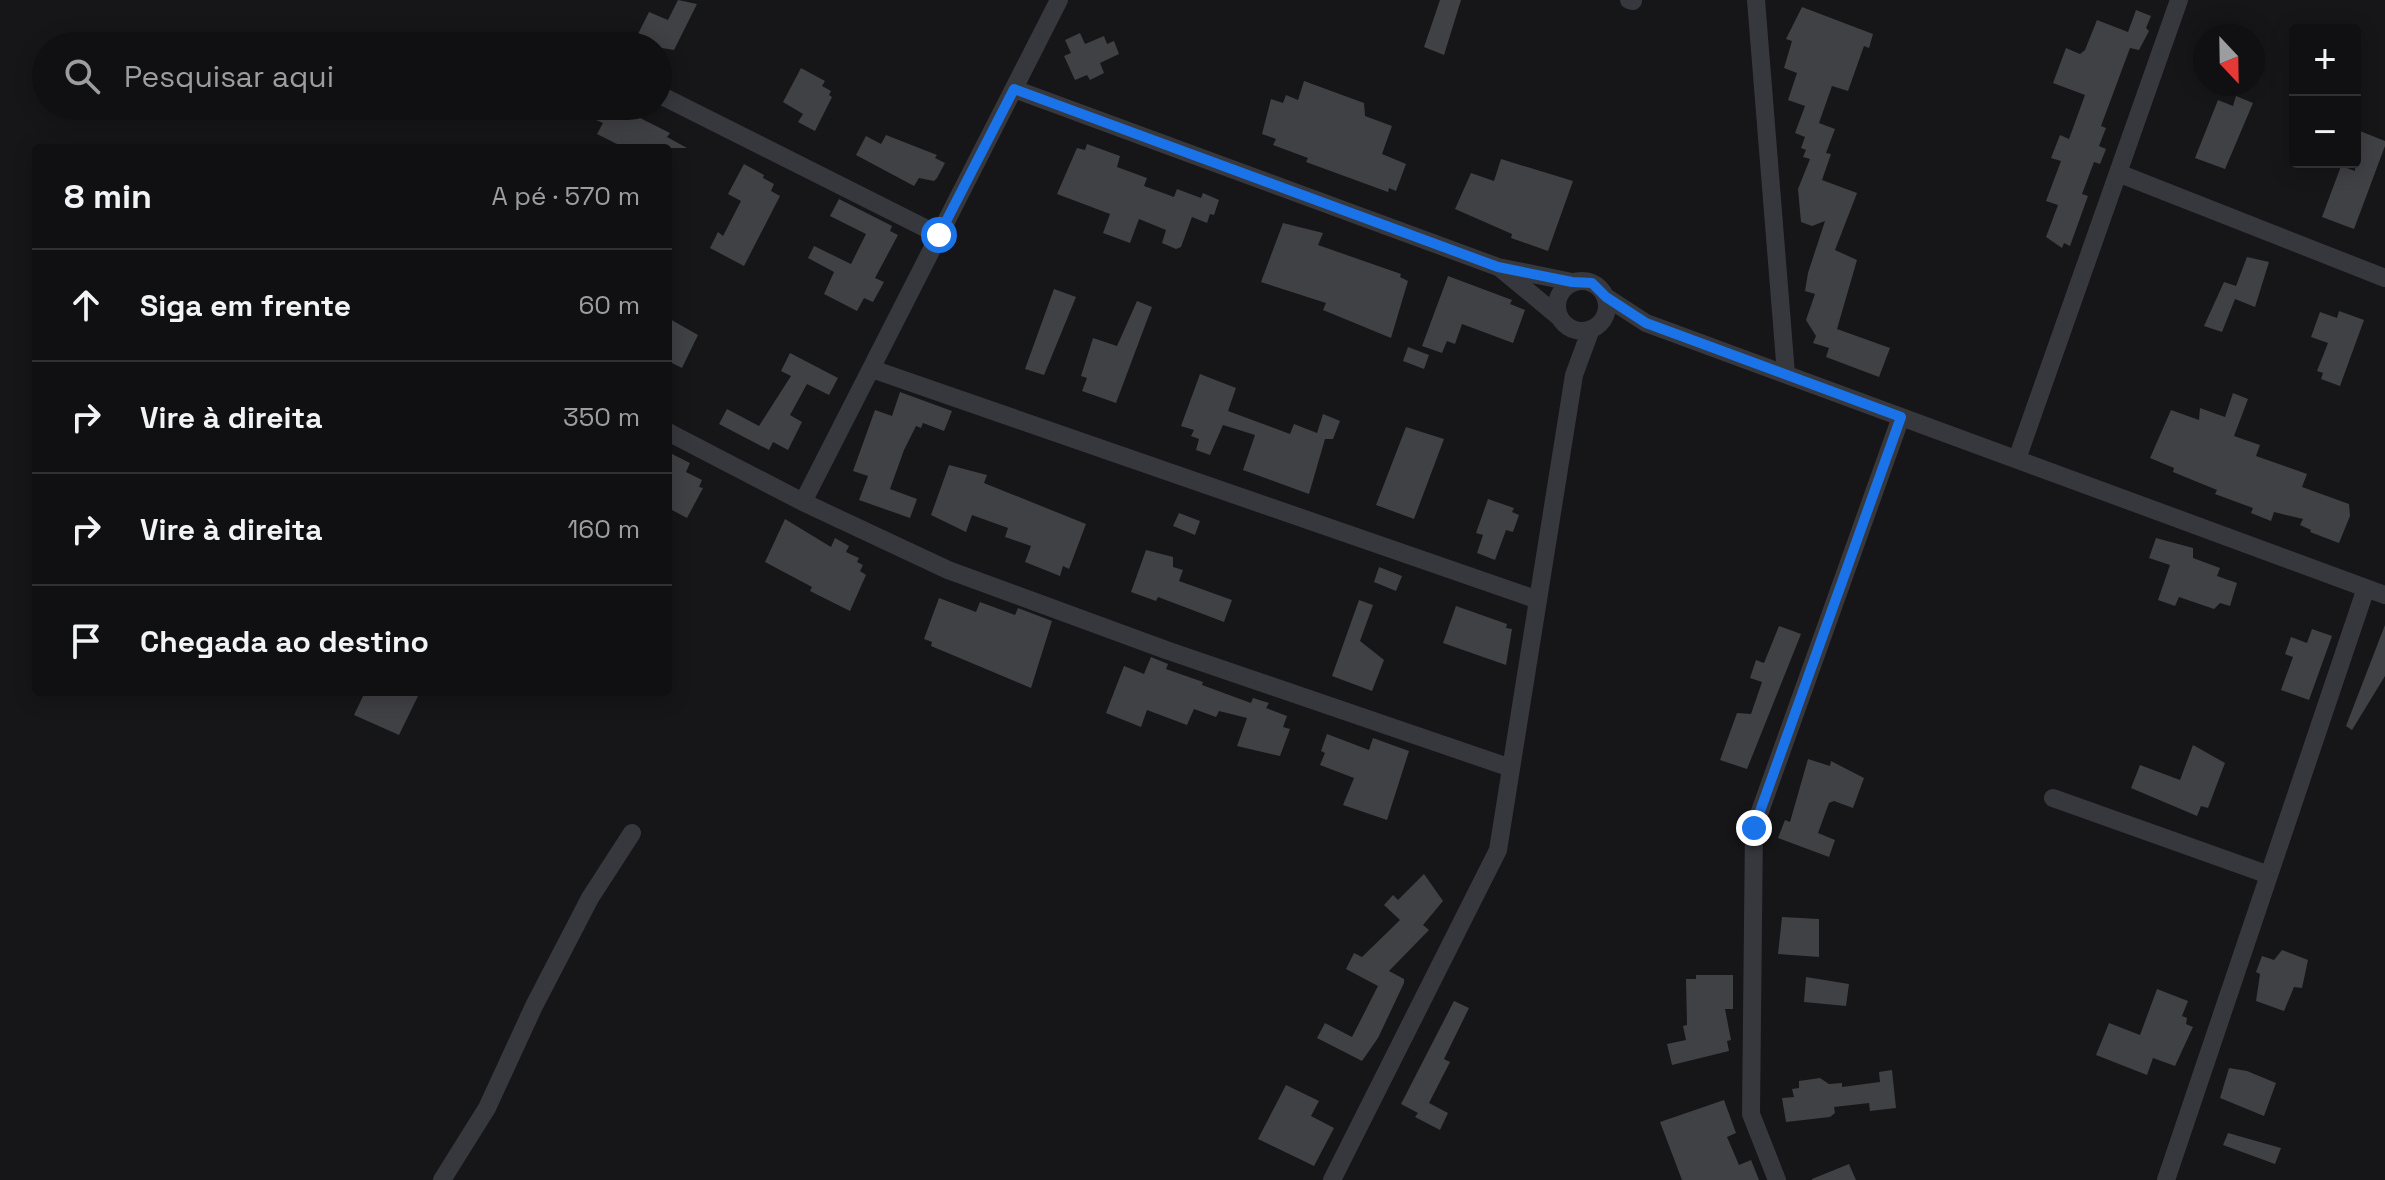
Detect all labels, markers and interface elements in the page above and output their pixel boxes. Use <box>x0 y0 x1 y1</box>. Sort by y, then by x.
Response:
north arrow <box>2193 24 2265 96</box>
map controls <box>2289 24 2361 168</box>
button: + <box>2289 24 2361 96</box>
search box <box>32 32 672 120</box>
icon: search <box>60 54 104 98</box>
text: Pesquisar aqui <box>124 57 334 96</box>
button: − <box>2289 96 2361 168</box>
text: 8 min <box>64 175 152 218</box>
text: A pé · 570 m <box>491 179 640 213</box>
route start <box>921 217 957 253</box>
icon: ahead <box>64 283 108 327</box>
text: Siga em frente <box>140 286 351 325</box>
text: 60 m <box>578 288 640 322</box>
icon: right <box>64 395 108 439</box>
text: Vire à direita <box>140 398 323 437</box>
text: 350 m <box>563 400 640 434</box>
icon: right <box>64 507 108 551</box>
text: Vire à direita <box>140 510 323 549</box>
text: 160 m <box>568 512 640 546</box>
icon: arrive <box>64 619 108 663</box>
text: Chegada ao destino <box>140 622 429 661</box>
route end <box>1736 810 1772 846</box>

